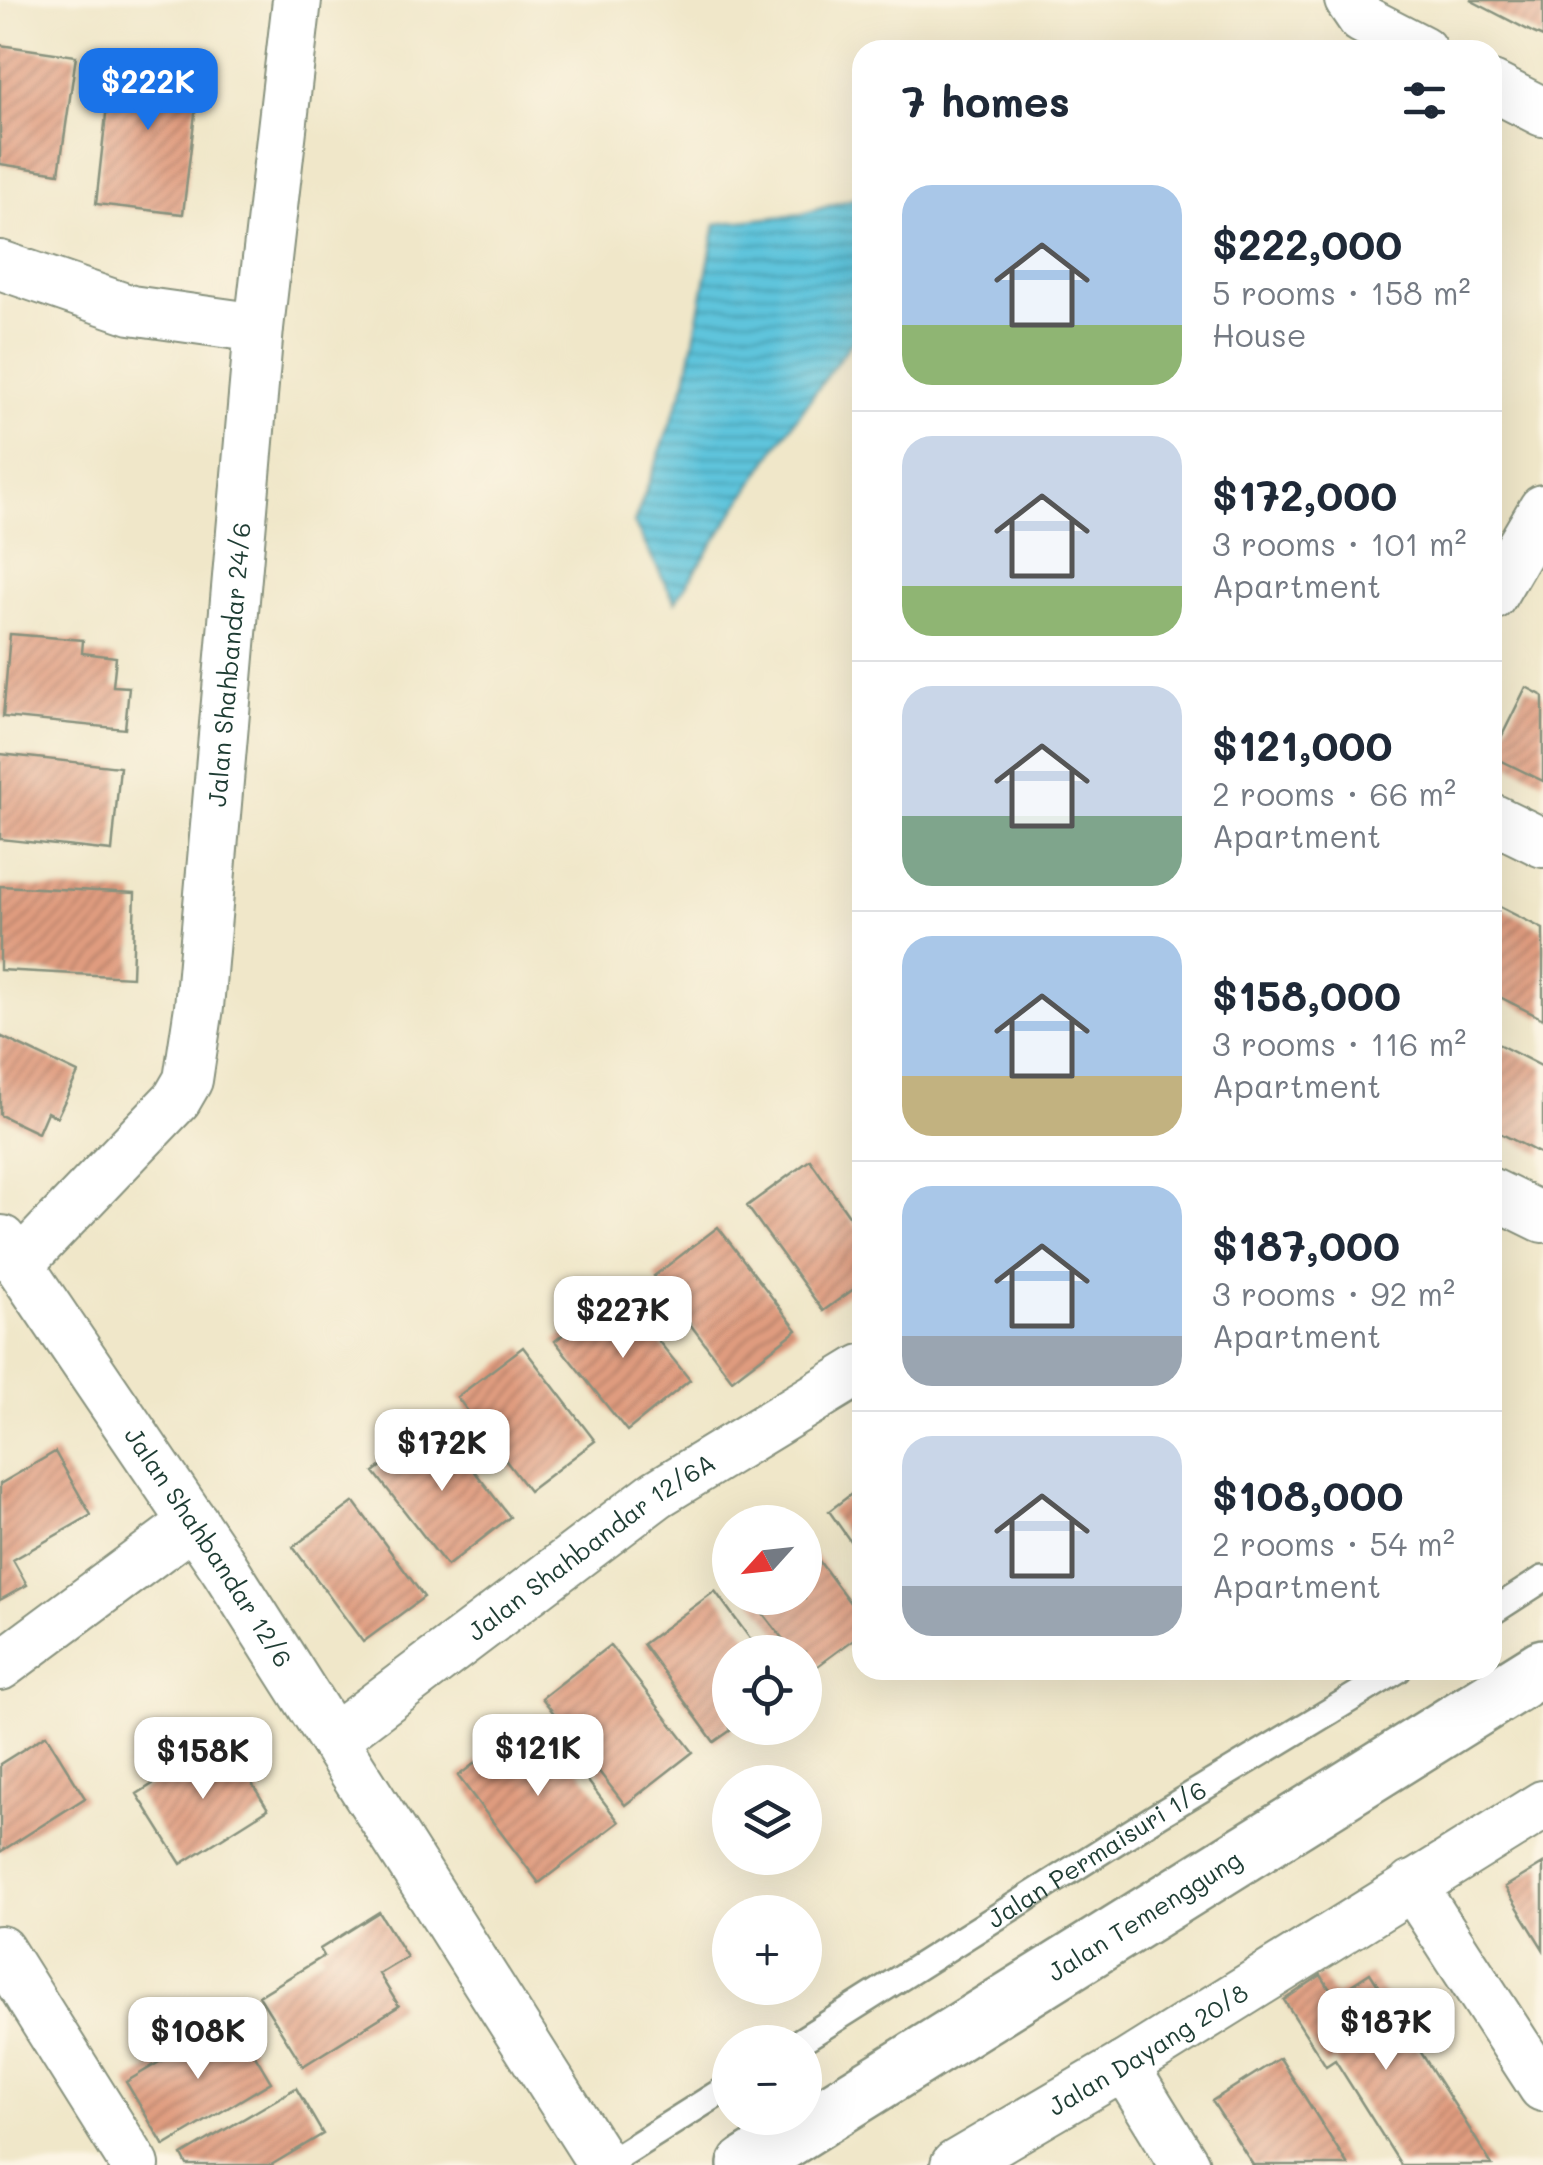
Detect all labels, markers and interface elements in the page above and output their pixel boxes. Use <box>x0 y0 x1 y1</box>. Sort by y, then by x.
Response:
pin: $222K <box>78 48 218 133</box>
text: $222K <box>101 59 195 101</box>
text: 7 homes <box>902 73 1070 128</box>
icon: filters <box>1397 73 1452 128</box>
text: $222,000 <box>1212 216 1402 271</box>
icon: home <box>982 225 1102 345</box>
text: 5 rooms · 158 m² <box>1212 271 1471 313</box>
text: House <box>1212 313 1307 355</box>
text: $172,000 <box>1212 467 1397 522</box>
icon: home <box>982 476 1102 596</box>
street label: Jalan Shahbandar 24/6 <box>200 521 257 808</box>
text: 3 rooms · 101 m² <box>1212 522 1467 564</box>
text: Apartment <box>1212 564 1381 606</box>
text: $121,000 <box>1212 717 1393 772</box>
icon: home <box>982 726 1102 846</box>
text: 2 rooms · 66 m² <box>1212 772 1456 814</box>
text: Apartment <box>1212 814 1381 856</box>
text: $158,000 <box>1212 967 1401 1022</box>
icon: home <box>982 976 1102 1096</box>
text: 3 rooms · 116 m² <box>1212 1022 1466 1064</box>
text: Apartment <box>1212 1064 1381 1106</box>
text: $187,000 <box>1212 1217 1400 1272</box>
icon: home <box>982 1226 1102 1346</box>
text: 3 rooms · 92 m² <box>1212 1272 1455 1314</box>
pin: $227K <box>553 1276 693 1361</box>
text: $227K <box>576 1287 670 1329</box>
text: Apartment <box>1212 1314 1381 1356</box>
pin: $172K <box>372 1409 512 1494</box>
street label: Jalan Shahbandar 12/6 <box>118 1420 300 1673</box>
text: $172K <box>397 1420 487 1462</box>
street label: Jalan Shahbandar 12/6A <box>460 1445 721 1647</box>
text: $108,000 <box>1212 1467 1404 1522</box>
icon: home <box>982 1476 1102 1596</box>
north arrow <box>712 1505 822 1615</box>
map controls <box>712 1505 822 2135</box>
text: 2 rooms · 54 m² <box>1212 1522 1455 1564</box>
text: Apartment <box>1212 1564 1381 1606</box>
button: locate <box>712 1635 822 1745</box>
pin: $121K <box>468 1714 608 1799</box>
pin: $158K <box>133 1717 273 1802</box>
text: $121K <box>494 1725 582 1767</box>
text: $158K <box>156 1728 250 1770</box>
button: layers <box>712 1765 822 1875</box>
street label: Jalan Permaisuri 1/6 <box>981 1773 1212 1934</box>
street label: Jalan Temenggung <box>1041 1842 1247 1988</box>
button: + <box>712 1895 822 2005</box>
street label: Jalan Dayang 20/8 <box>1042 1976 1254 2122</box>
pin: $187K <box>1316 1988 1456 2073</box>
pin: $108K <box>128 1997 268 2082</box>
text: $187K <box>1340 1999 1432 2041</box>
text: $108K <box>150 2008 246 2050</box>
button: − <box>712 2025 822 2135</box>

